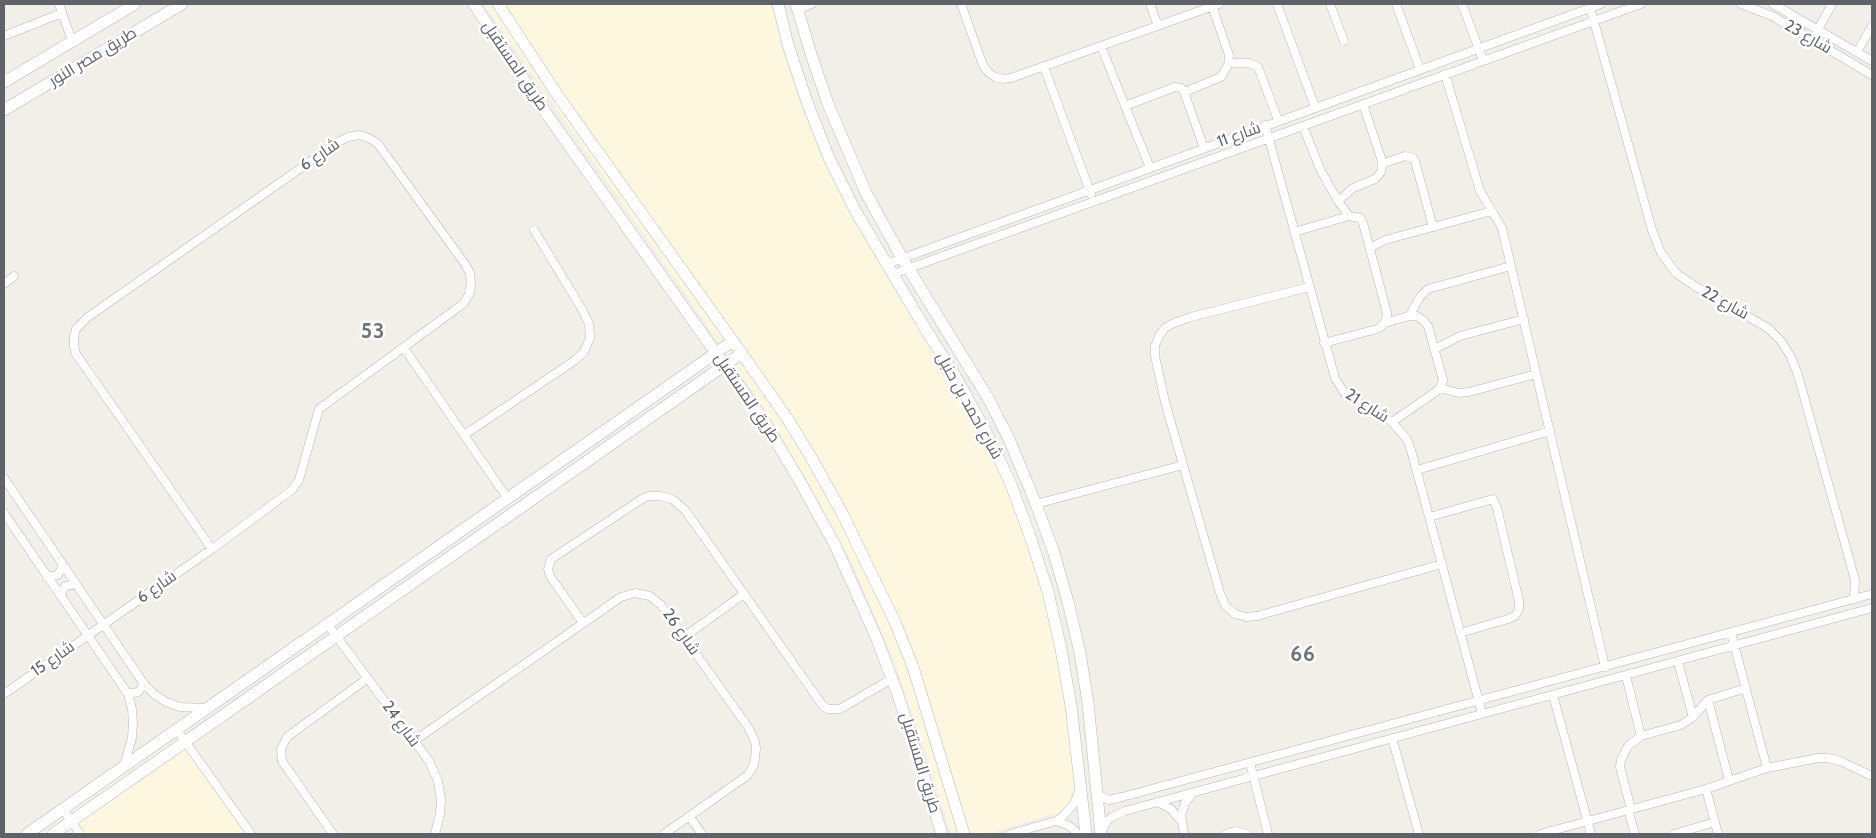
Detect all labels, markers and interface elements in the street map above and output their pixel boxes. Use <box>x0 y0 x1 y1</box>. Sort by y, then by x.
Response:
street label: شارع 23 <box>1781 16 1835 58</box>
street label: طريق المستقبل <box>478 17 552 115</box>
street label: طريق مصر النور <box>46 23 140 91</box>
street label: شارع 11 <box>1215 118 1263 152</box>
street label: شارع 6 <box>297 135 343 175</box>
street label: شارع 22 <box>1698 282 1752 324</box>
district label: 53 <box>360 319 386 345</box>
street label: طريق المستقبل <box>710 349 784 447</box>
street label: شارع احمد بن حنبل <box>932 349 1006 463</box>
street label: شارع 21 <box>1342 385 1392 427</box>
street label: شارع 6 <box>134 567 180 607</box>
street label: شارع 26 <box>658 605 704 659</box>
street label: شارع 15 <box>28 637 78 681</box>
district label: 66 <box>1290 642 1316 668</box>
street label: شارع 24 <box>378 697 424 751</box>
street label: طريق المستقبل <box>896 710 944 816</box>

